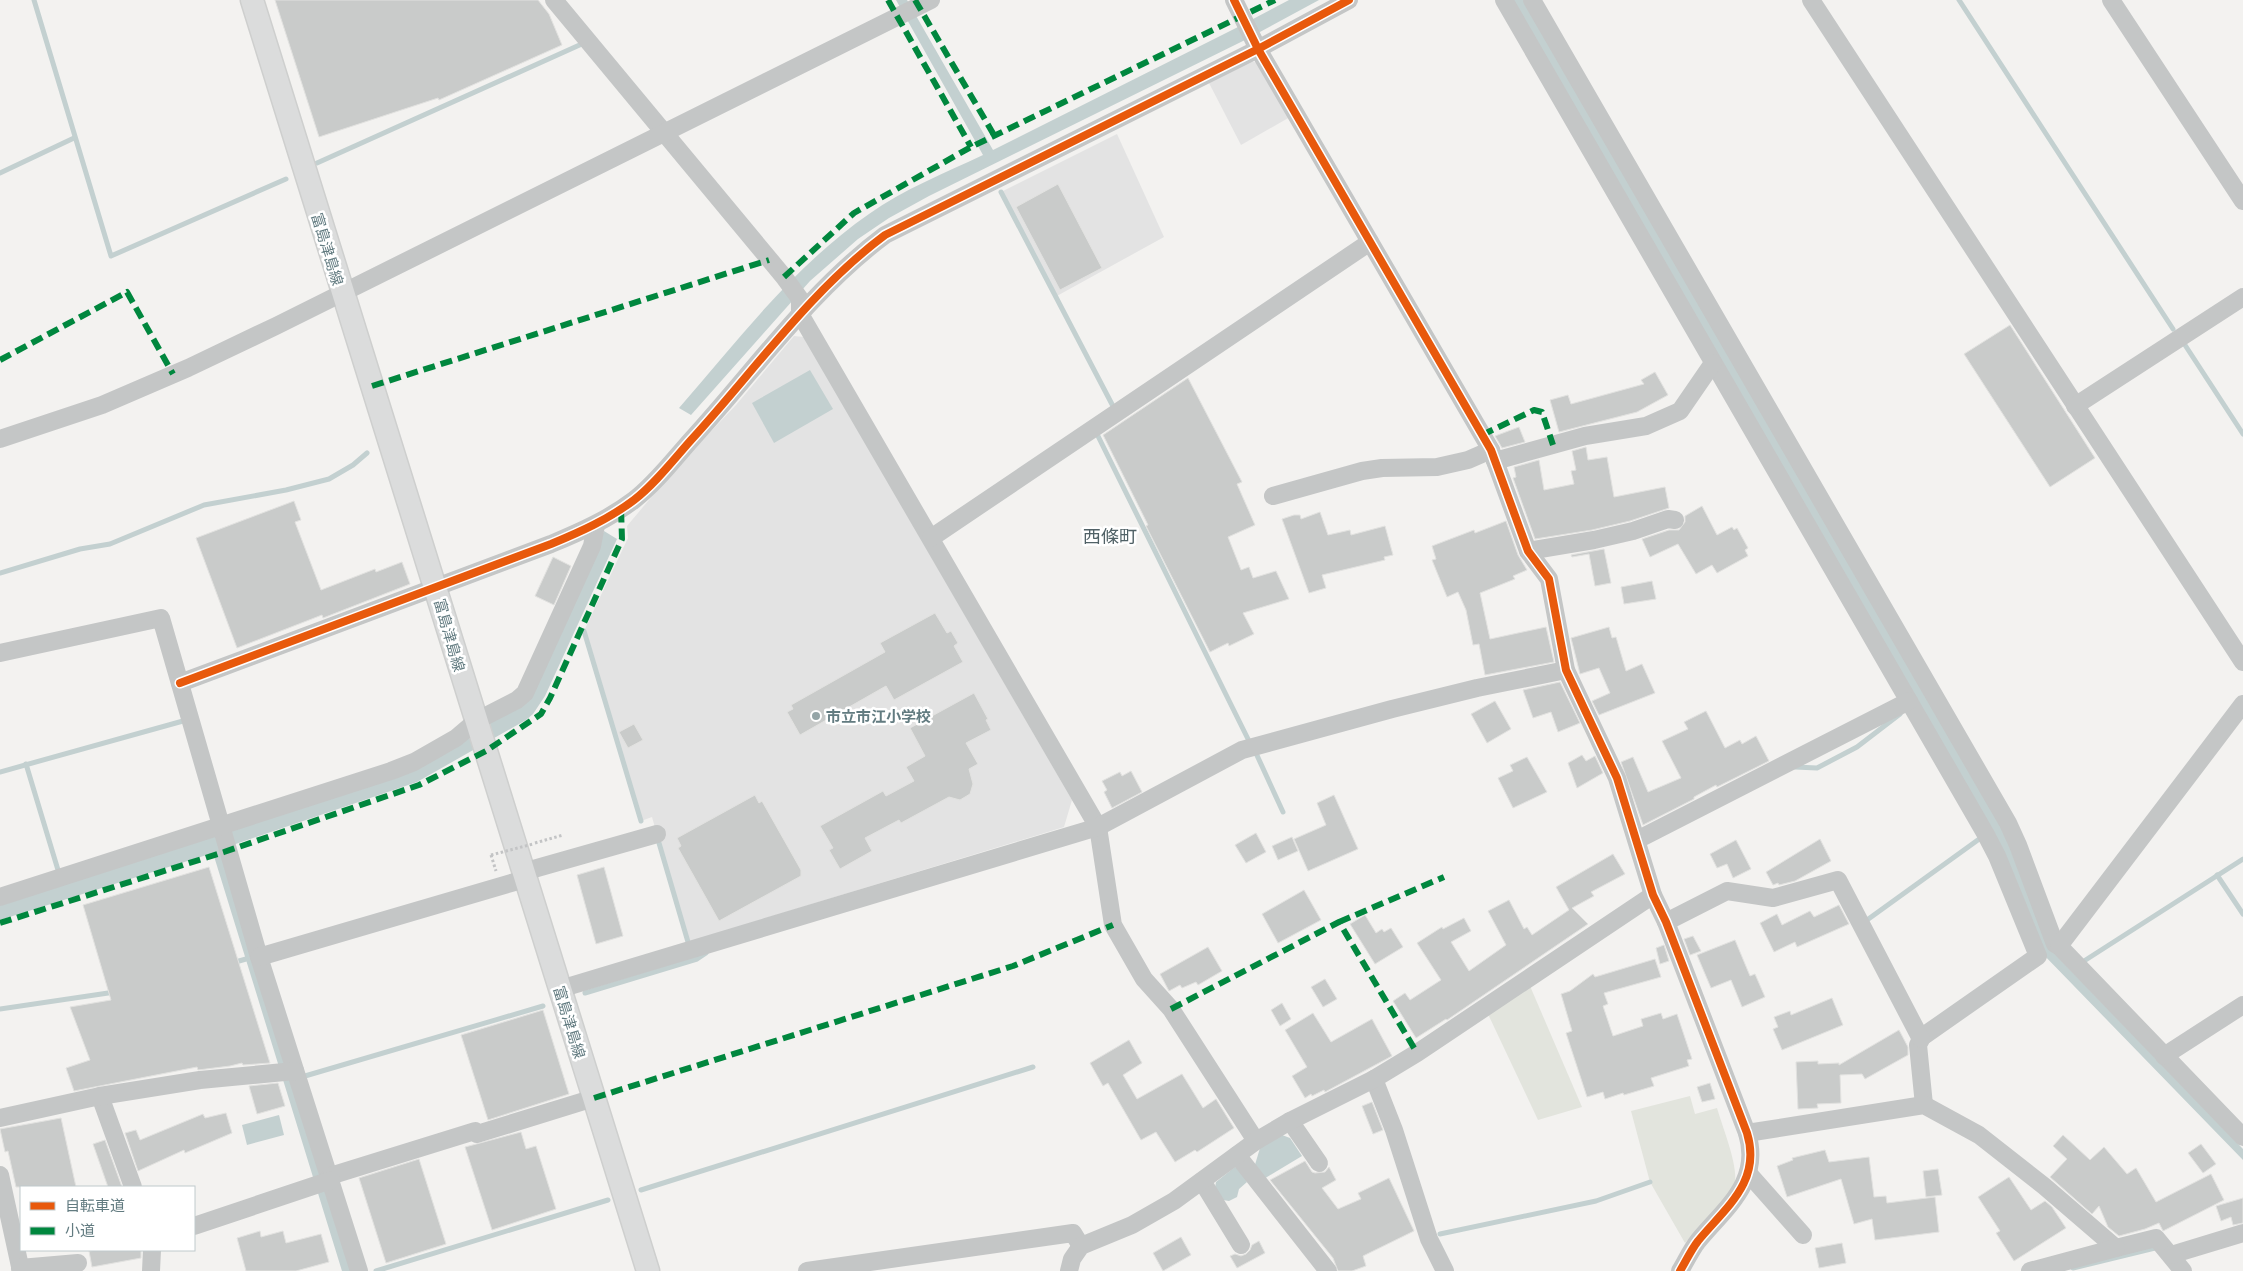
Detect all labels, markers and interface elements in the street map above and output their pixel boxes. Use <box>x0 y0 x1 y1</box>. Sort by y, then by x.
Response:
street label: 富島津島線 <box>307 210 349 288</box>
district label: 西條町 <box>1083 524 1137 548</box>
street label: 富島津島線 <box>430 596 470 674</box>
place label: 市立市江小学校 <box>826 706 931 726</box>
marker: 市立市江小学校 <box>810 710 822 722</box>
street label: 富島津島線 <box>549 983 591 1061</box>
legend <box>20 1186 195 1251</box>
text: 自転車道 <box>65 1195 125 1215</box>
text: 小道 <box>65 1220 95 1240</box>

